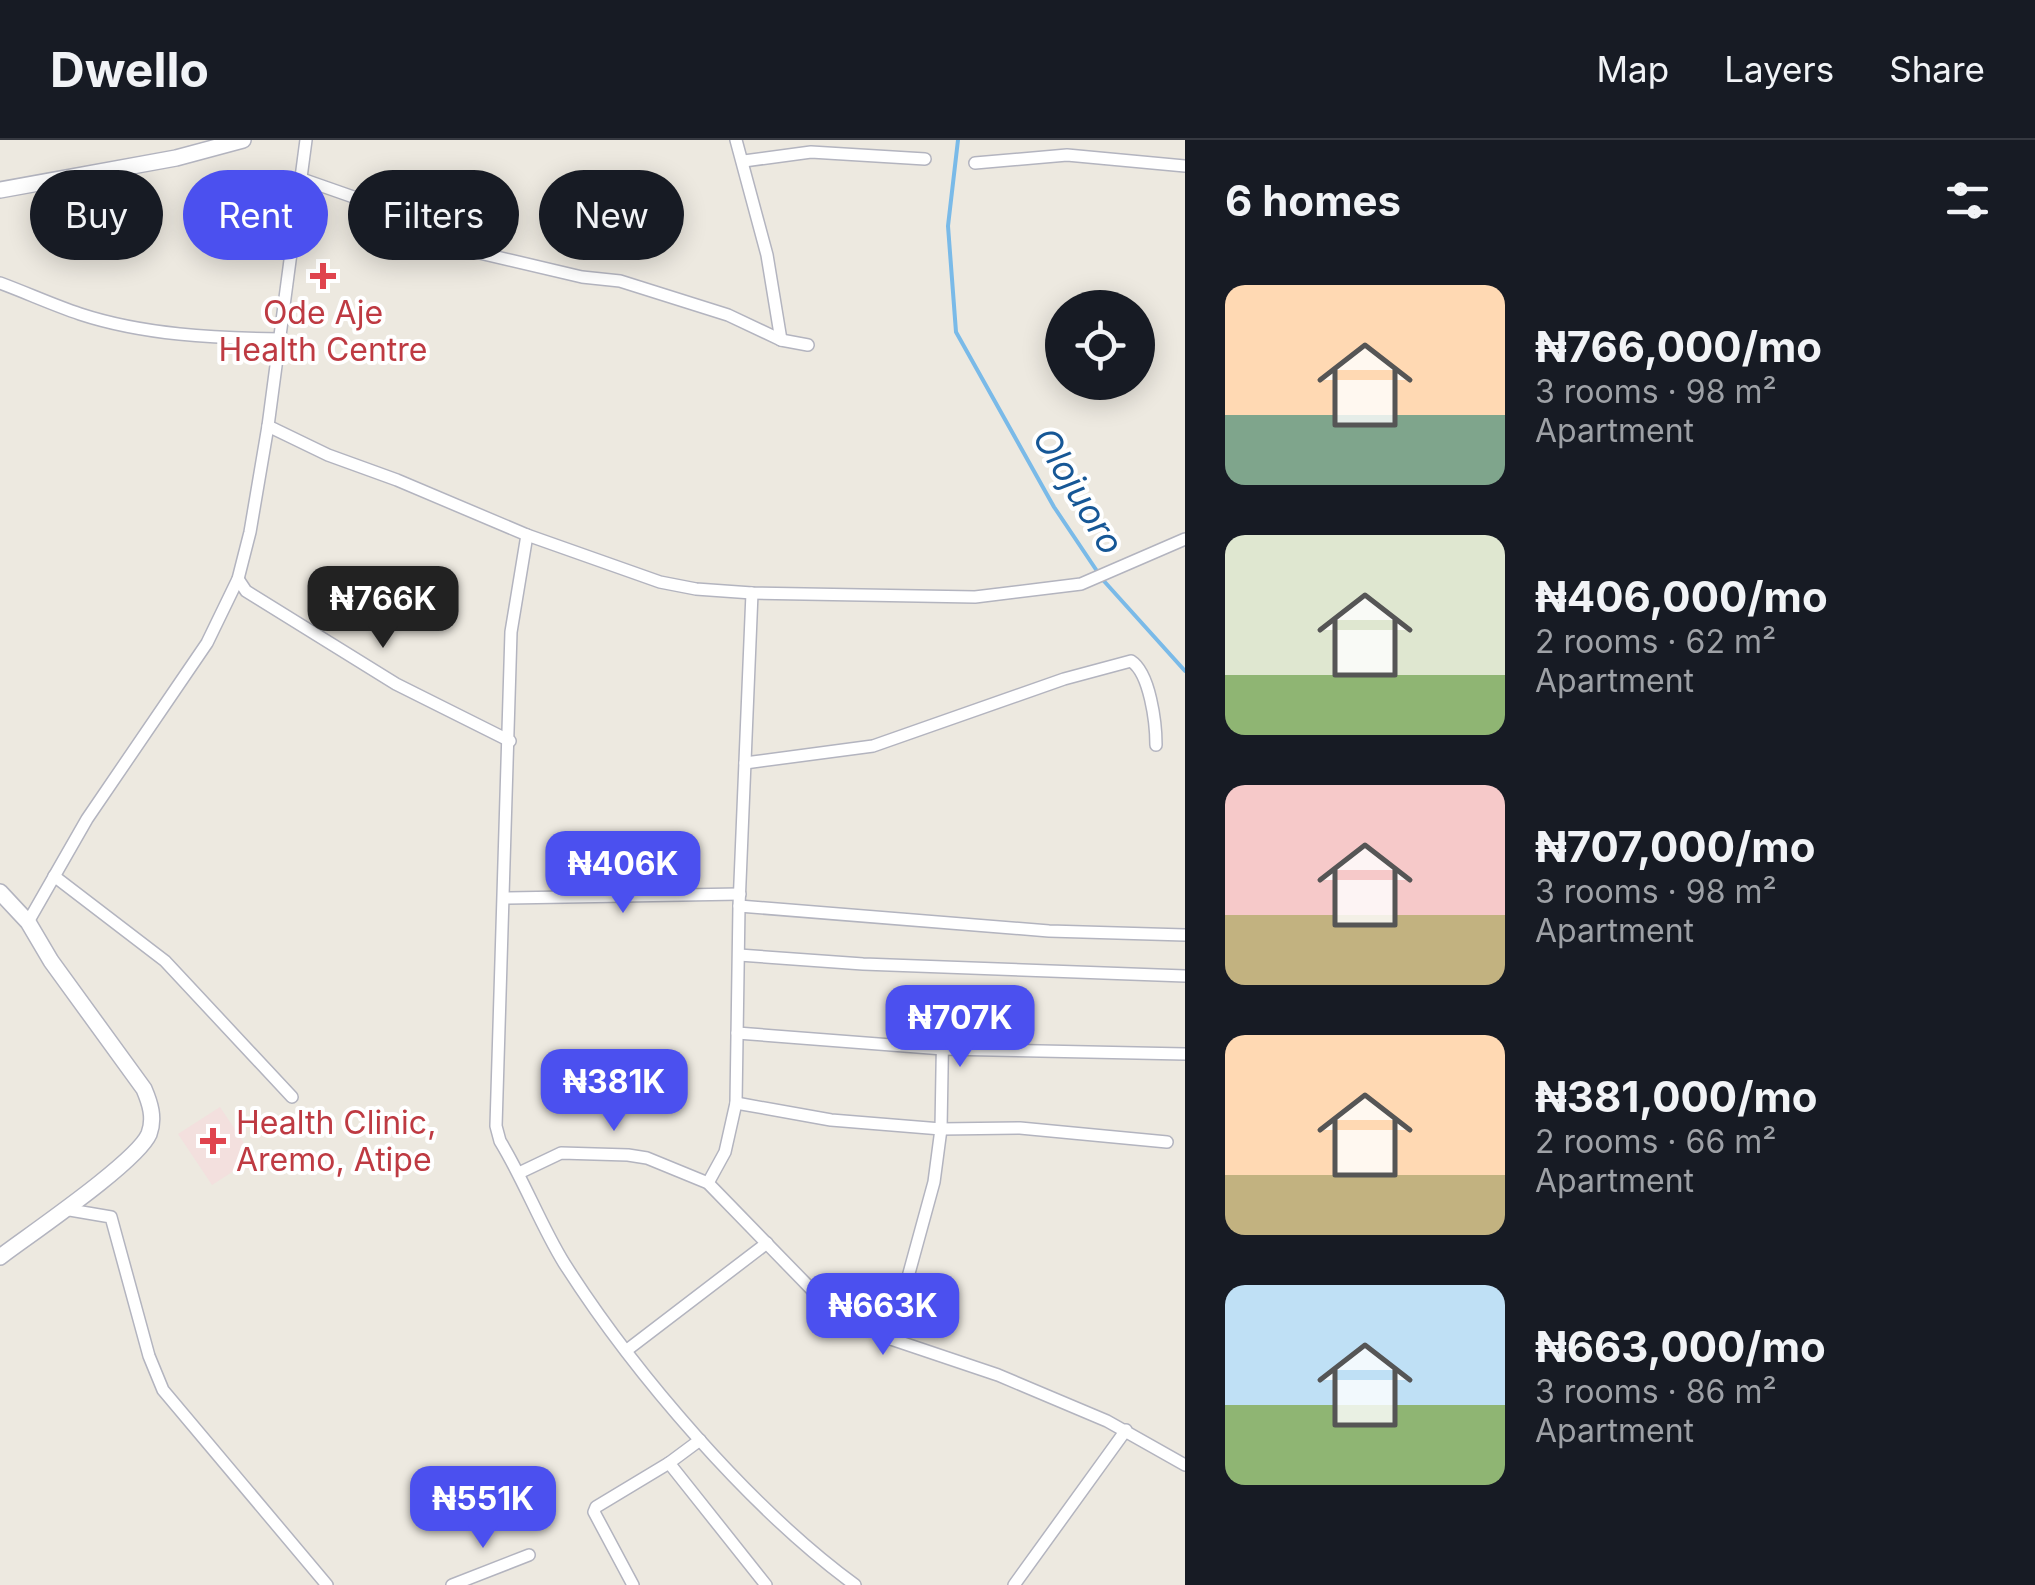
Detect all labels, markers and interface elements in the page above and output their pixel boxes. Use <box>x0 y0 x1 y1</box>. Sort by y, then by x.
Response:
text: Dwello <box>50 40 209 99</box>
text: Map <box>1597 48 1669 90</box>
text: Layers <box>1724 48 1834 90</box>
text: Share <box>1889 48 1985 90</box>
chip: Buy <box>30 170 163 260</box>
chip: Rent <box>183 170 328 260</box>
chip: Filters <box>348 170 519 260</box>
chip: New <box>539 170 684 260</box>
icon: filters <box>1940 173 1995 228</box>
text: 6 homes <box>1225 175 1401 226</box>
marker: Ode Aje Health Centre <box>310 263 336 289</box>
map controls <box>1045 290 1155 400</box>
button: locate <box>1045 290 1155 400</box>
place label: Ode Aje Health Centre <box>219 293 427 369</box>
text: ₦766,000/mo <box>1535 321 1822 372</box>
icon: home <box>1305 325 1425 445</box>
text: 3 rooms · 98 m² <box>1535 372 1777 411</box>
text: Apartment <box>1535 411 1694 450</box>
water label: Olojuoro <box>1025 420 1133 561</box>
pin: ₦766K <box>313 566 453 651</box>
text: ₦406,000/mo <box>1535 571 1828 622</box>
icon: home <box>1305 575 1425 695</box>
text: ₦766K <box>330 579 436 618</box>
text: 2 rooms · 62 m² <box>1535 622 1776 661</box>
text: Apartment <box>1535 661 1694 700</box>
text: ₦707,000/mo <box>1535 821 1815 872</box>
icon: home <box>1305 825 1425 945</box>
pin: ₦406K <box>553 831 693 916</box>
text: ₦406K <box>567 844 679 883</box>
text: 3 rooms · 98 m² <box>1535 872 1777 911</box>
text: Apartment <box>1535 911 1694 950</box>
pin: ₦707K <box>890 985 1030 1070</box>
text: ₦707K <box>908 998 1012 1037</box>
pin: ₦381K <box>544 1049 684 1134</box>
text: ₦381K <box>563 1062 665 1101</box>
text: ₦381,000/mo <box>1535 1071 1818 1122</box>
icon: home <box>1305 1075 1425 1195</box>
place label: Health Clinic, Aremo, Atipe <box>236 1103 436 1179</box>
text: 2 rooms · 66 m² <box>1535 1122 1776 1161</box>
marker: Health Clinic, Aremo, Atipe <box>200 1128 226 1154</box>
text: Apartment <box>1535 1161 1694 1200</box>
pin: ₦663K <box>813 1273 953 1358</box>
text: ₦663K <box>828 1286 938 1325</box>
text: ₦663,000/mo <box>1535 1321 1826 1372</box>
icon: home <box>1305 1325 1425 1445</box>
text: 3 rooms · 86 m² <box>1535 1372 1777 1411</box>
text: Apartment <box>1535 1411 1694 1450</box>
pin: ₦551K <box>413 1466 553 1551</box>
text: ₦551K <box>432 1479 534 1518</box>

